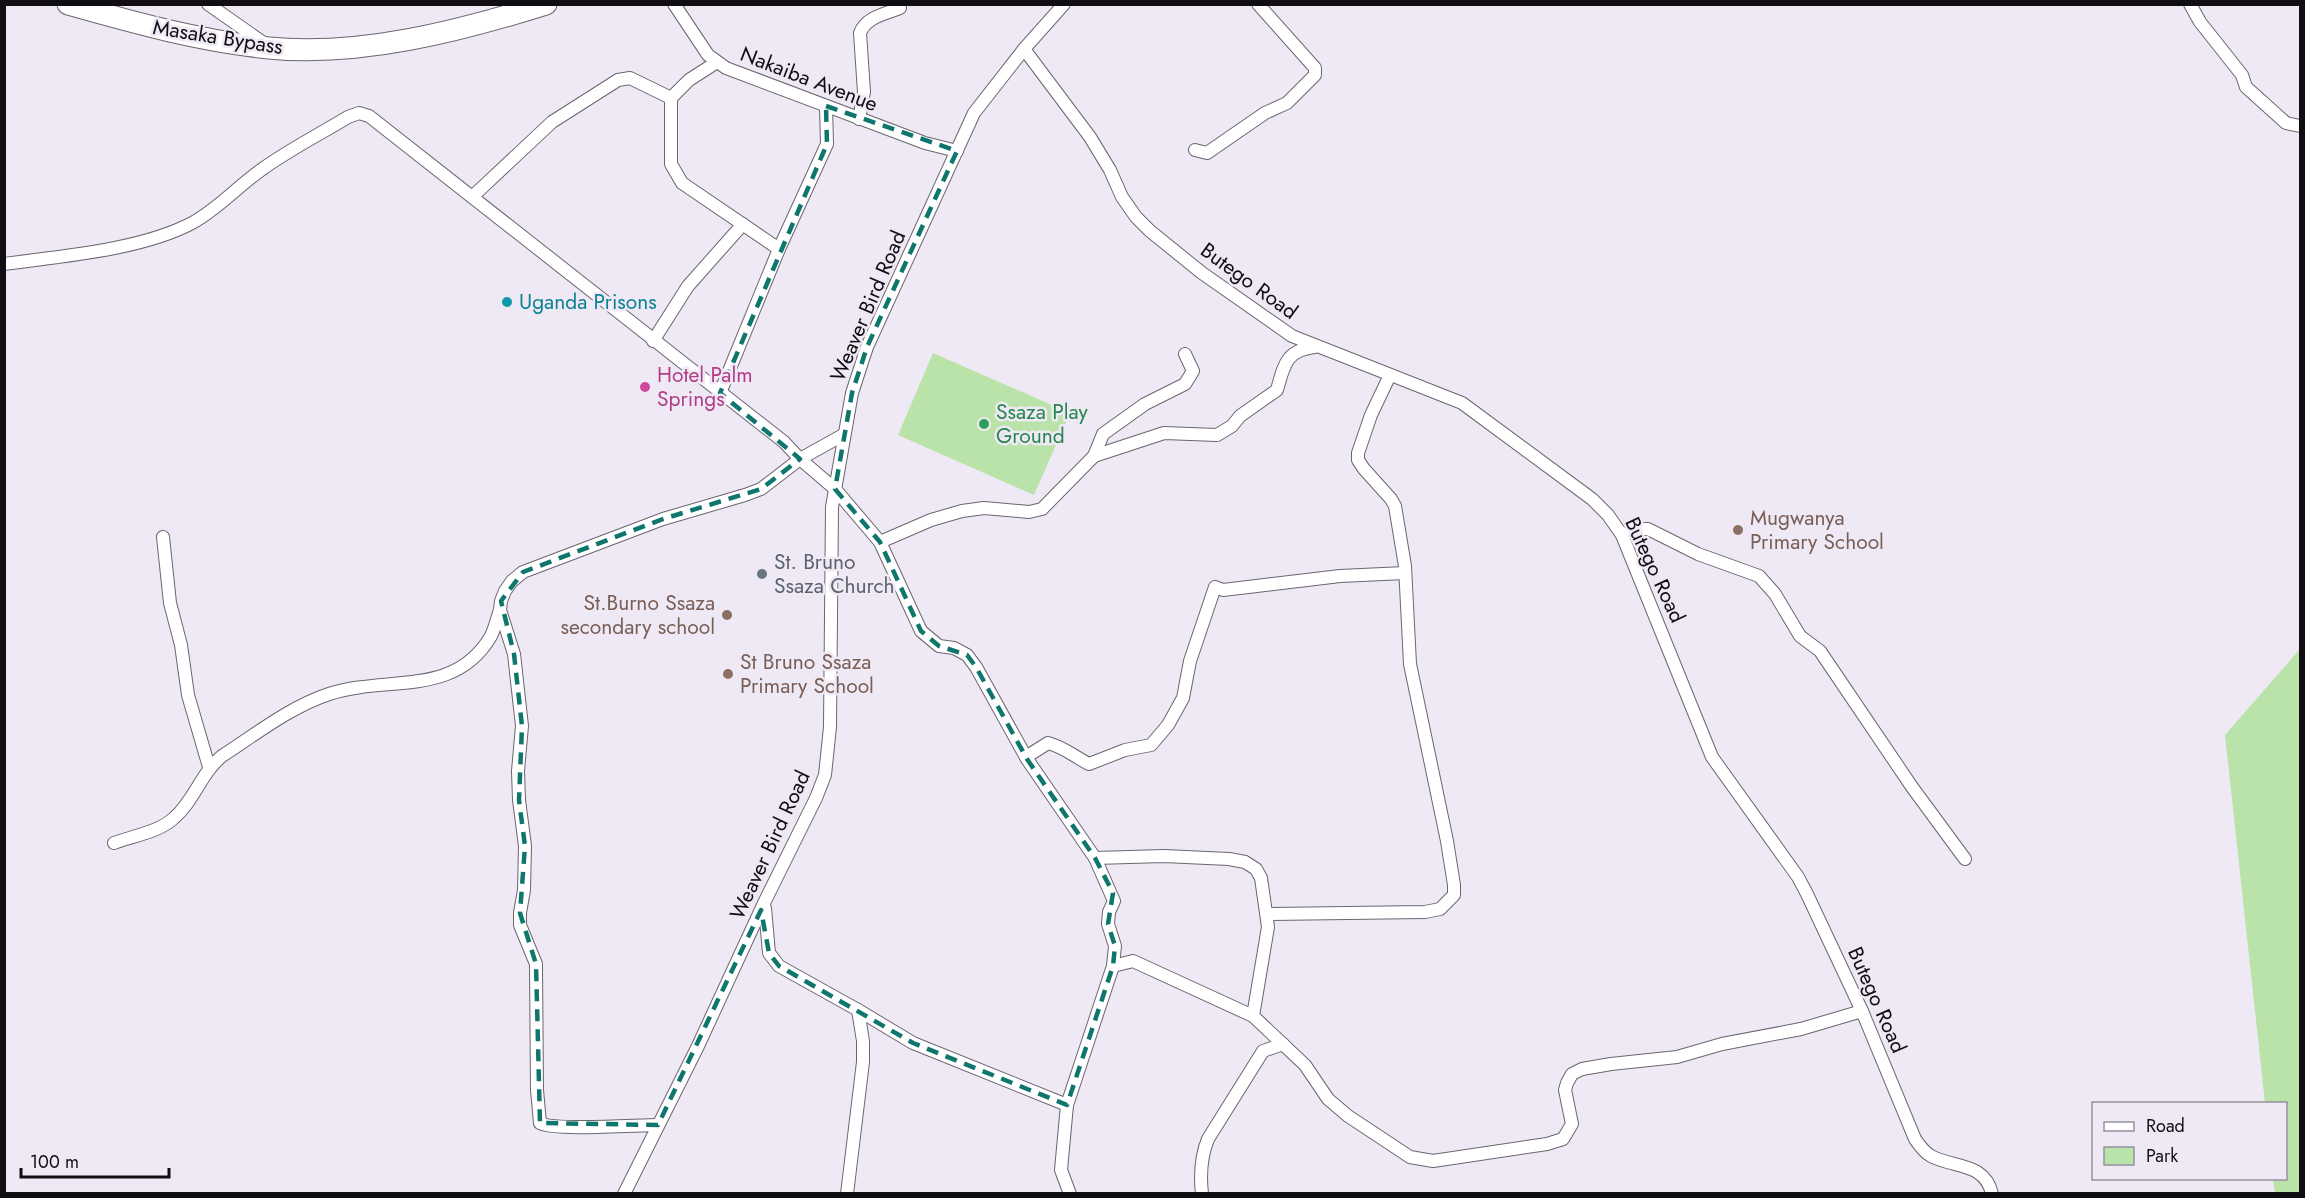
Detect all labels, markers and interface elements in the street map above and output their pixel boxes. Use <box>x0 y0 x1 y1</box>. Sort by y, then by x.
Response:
street label: Masaka Bypass <box>151 12 285 62</box>
street label: Nakaiba Avenue <box>736 39 882 119</box>
street label: Weaver Bird Road <box>823 226 913 386</box>
street label: Butego Road <box>1194 235 1304 327</box>
place label: Uganda Prisons <box>519 287 657 317</box>
marker: Uganda Prisons <box>500 295 514 309</box>
place label: Hotel Palm Springs <box>657 360 753 414</box>
marker: Hotel Palm Springs <box>638 380 652 394</box>
place label: Ssaza Play Ground <box>996 397 1088 451</box>
marker: Ssaza Play Ground <box>977 417 991 431</box>
place label: Mugwanya Primary School <box>1750 503 1884 557</box>
street label: Butego Road <box>1617 512 1693 628</box>
marker: Mugwanya Primary School <box>1731 523 1745 537</box>
place label: St. Bruno Ssaza Church <box>774 547 895 601</box>
marker: St. Bruno Ssaza Church <box>755 567 769 581</box>
place label: St.Burno Ssaza secondary school <box>560 588 715 642</box>
marker: St.Burno Ssaza secondary school <box>720 608 734 622</box>
place label: St Bruno Ssaza Primary School <box>740 647 874 701</box>
marker: St Bruno Ssaza Primary School <box>721 667 735 681</box>
street label: Weaver Bird Road <box>722 766 818 924</box>
street label: Butego Road <box>1840 942 1914 1058</box>
legend <box>2092 1102 2287 1180</box>
text: Road <box>2146 1113 2185 1139</box>
scale bar <box>21 1141 170 1179</box>
text: Park <box>2146 1143 2178 1169</box>
text: 100 m <box>30 1149 79 1175</box>

